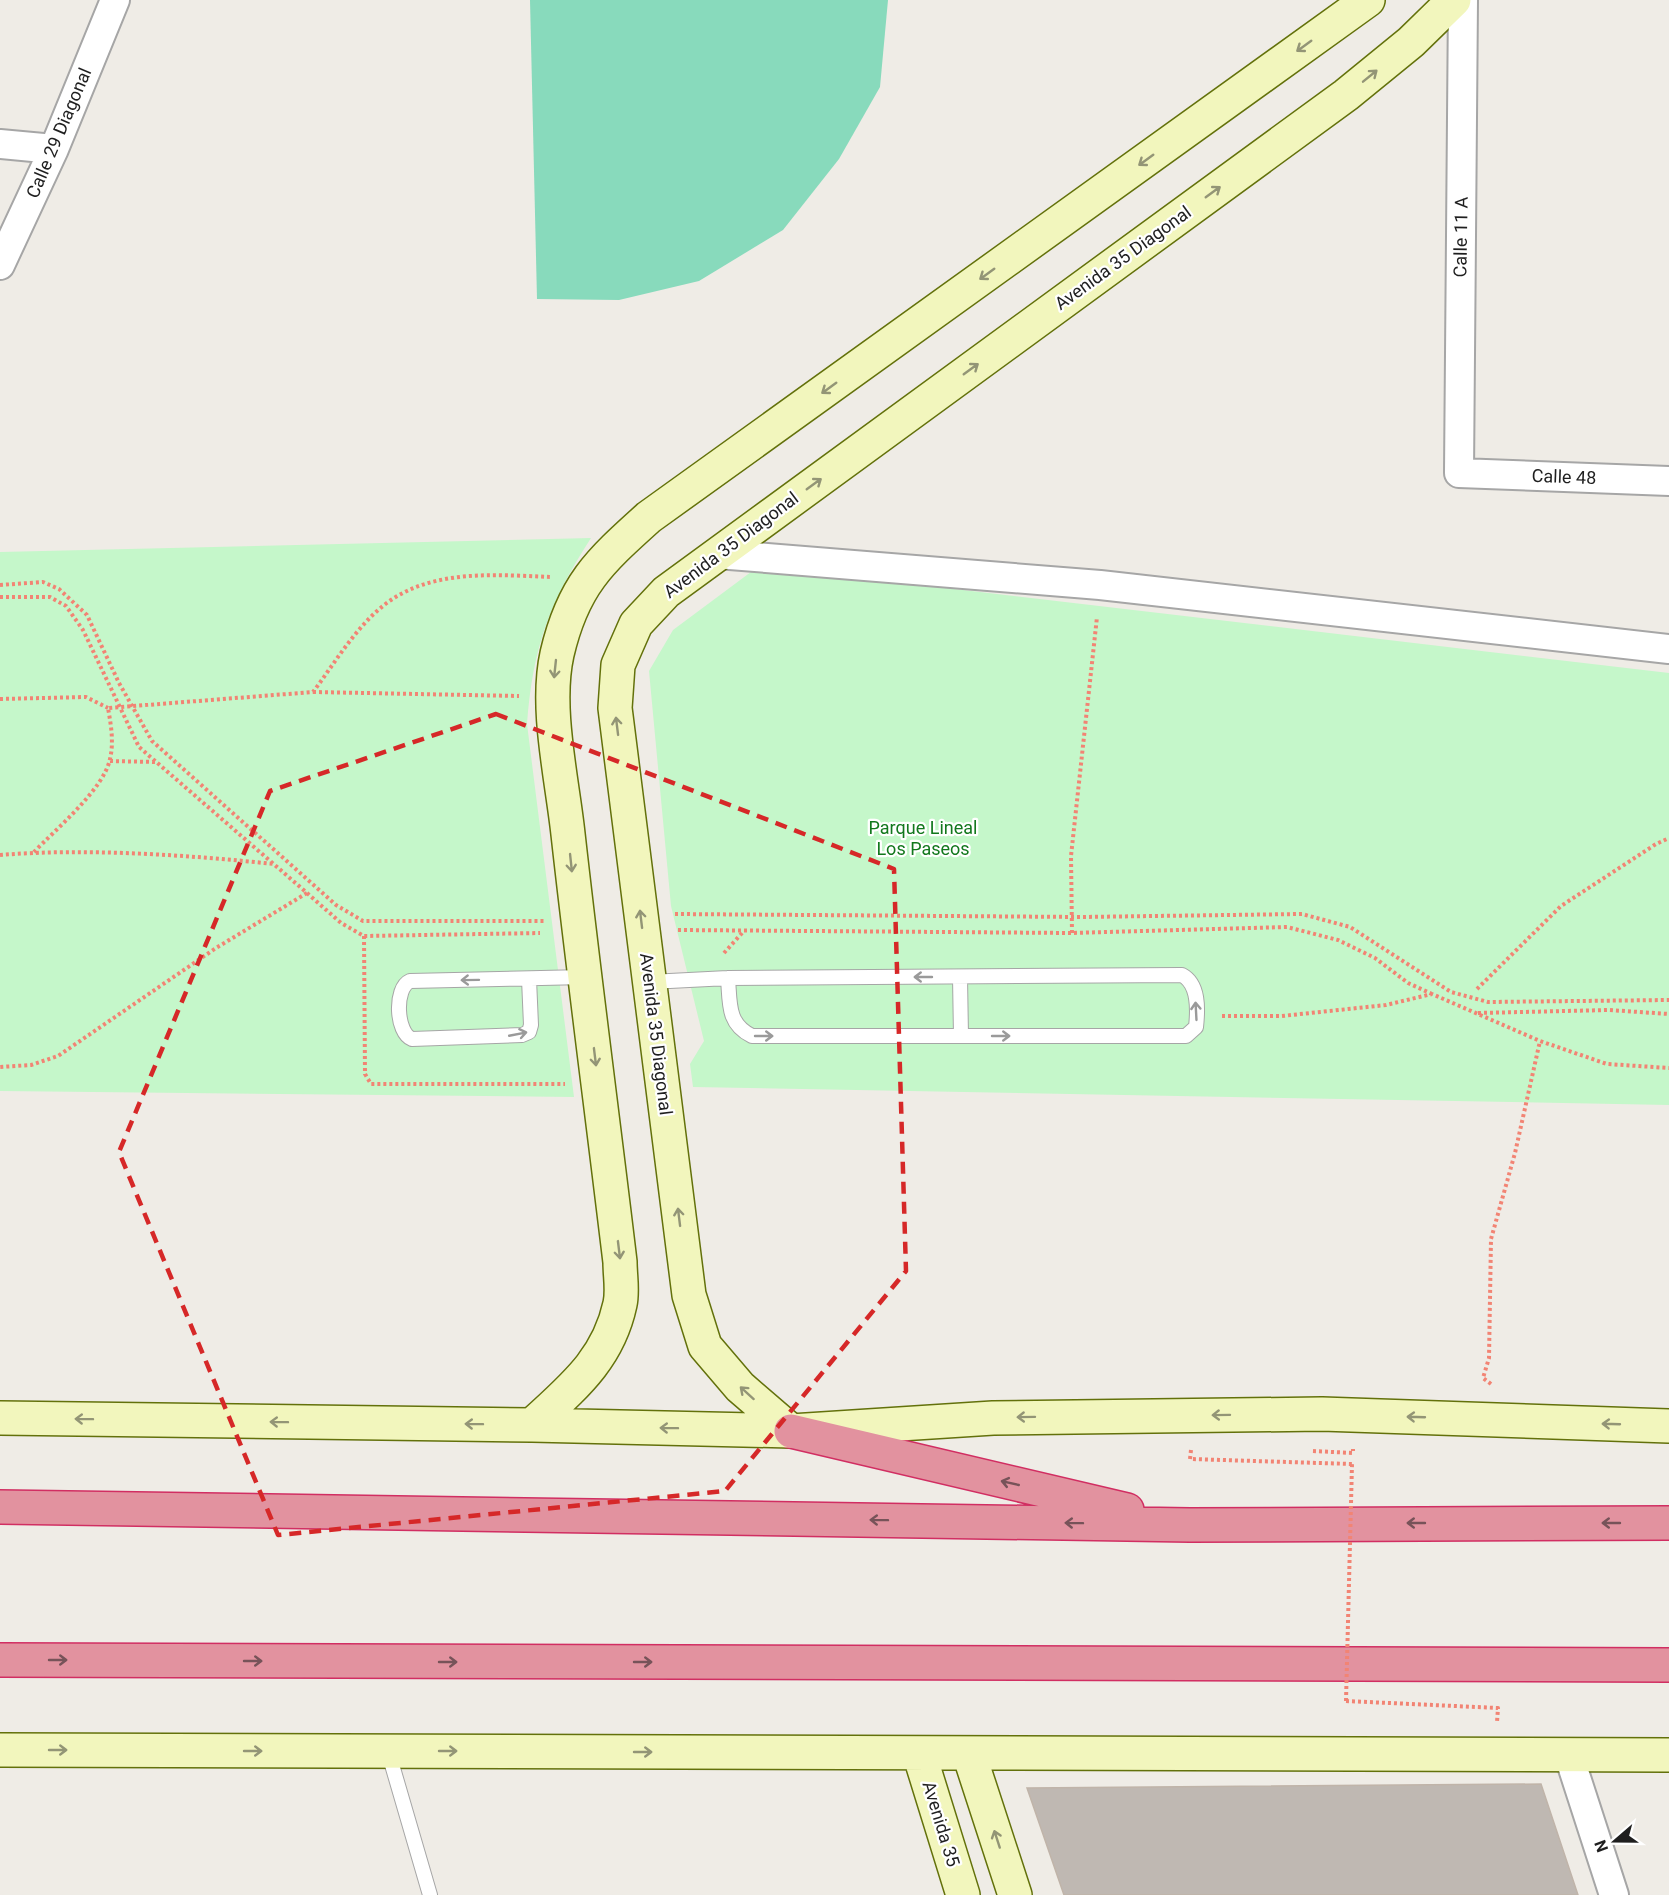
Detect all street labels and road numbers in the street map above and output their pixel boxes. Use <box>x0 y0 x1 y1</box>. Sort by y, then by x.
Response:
street label: Calle 29 Diagonal <box>22 65 95 201</box>
street label: Calle 11 A <box>1449 196 1472 278</box>
street label: Avenida 35 Diagonal <box>1050 201 1195 314</box>
street label: Calle 48 <box>1531 465 1597 488</box>
street label: Avenida 35 Diagonal <box>659 487 802 602</box>
street label: Avenida 35 Diagonal <box>636 952 677 1116</box>
street label: Avenida 35 <box>919 1779 964 1869</box>

